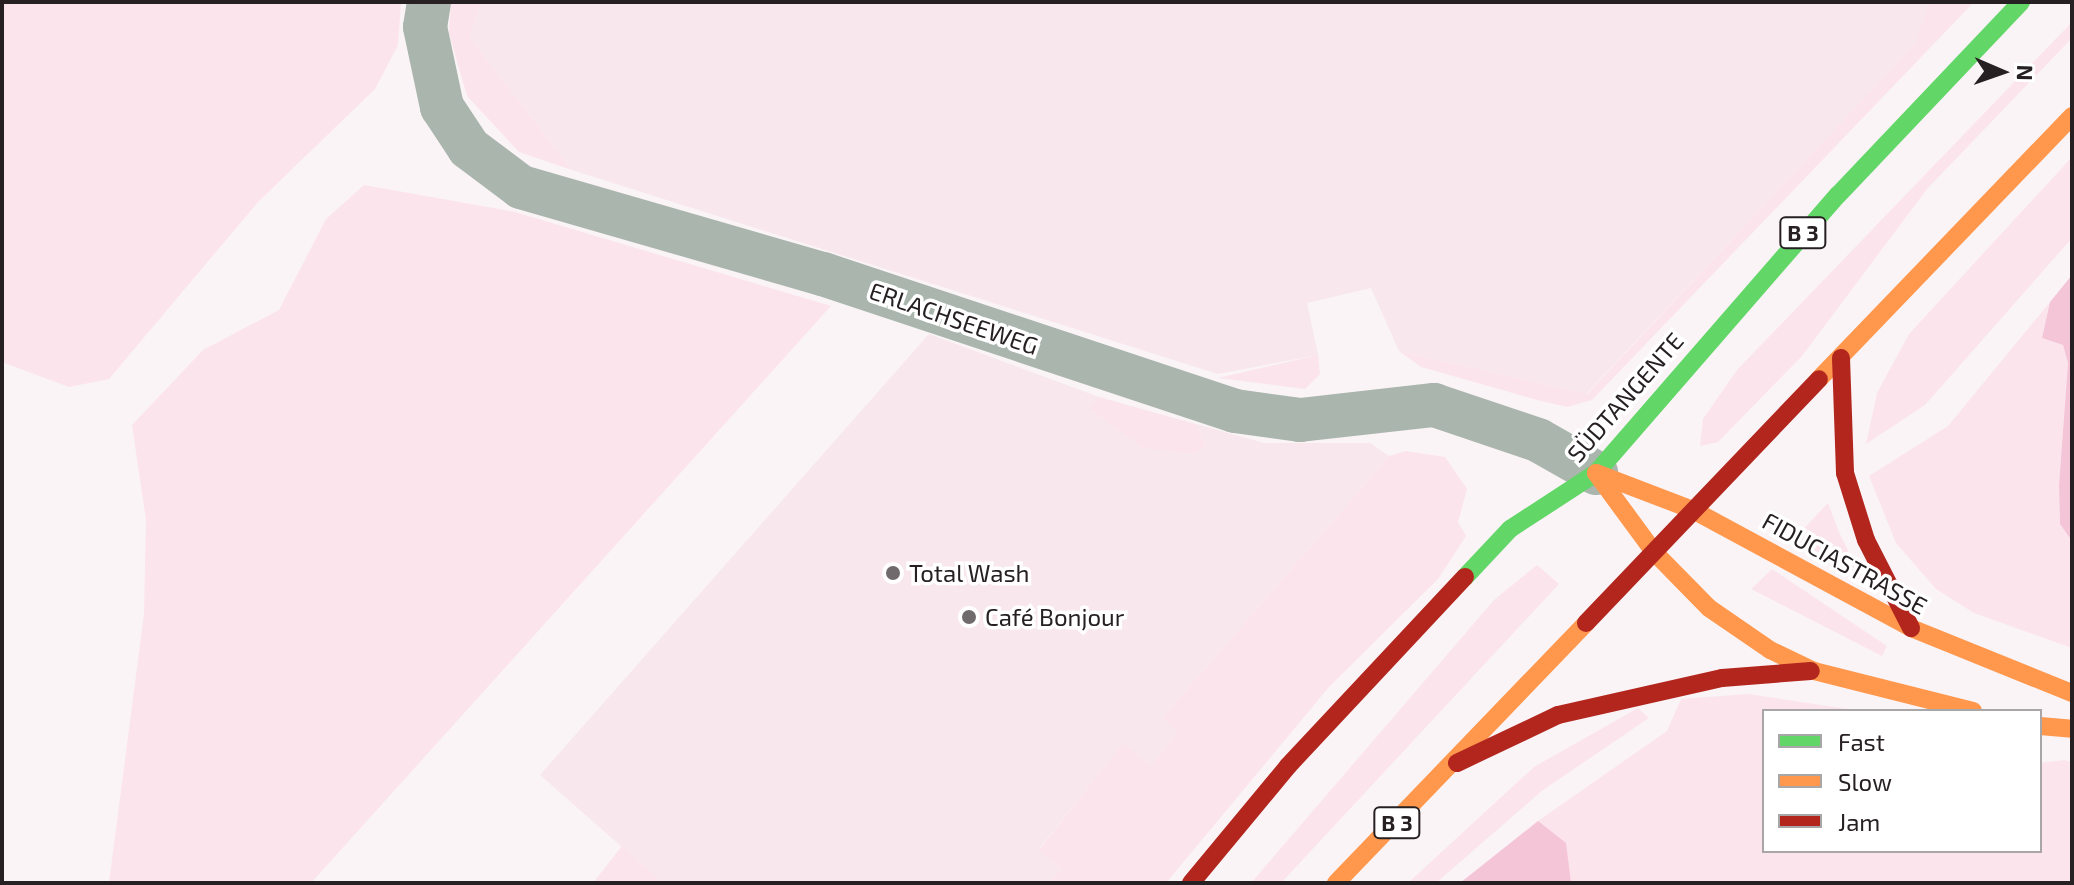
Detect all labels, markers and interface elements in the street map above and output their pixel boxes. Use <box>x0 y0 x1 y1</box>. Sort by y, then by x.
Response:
north arrow <box>1962 32 2042 112</box>
text: N <box>2013 64 2039 81</box>
road number: B 3 <box>1779 215 1827 251</box>
street label: ERLACHSEEWEG <box>866 276 1042 360</box>
street label: SÜDTANGENTE <box>1561 326 1689 468</box>
street label: FIDUCIASTRASSE <box>1758 506 1932 620</box>
place label: Total Wash <box>909 559 1030 587</box>
marker: Total Wash <box>884 564 902 582</box>
place label: Café Bonjour <box>985 603 1124 631</box>
marker: Café Bonjour <box>960 608 978 626</box>
legend <box>1762 709 2042 853</box>
text: Fast <box>1838 727 1885 756</box>
text: Slow <box>1838 767 1892 796</box>
road number: B 3 <box>1373 805 1421 841</box>
text: Jam <box>1838 807 1880 836</box>

